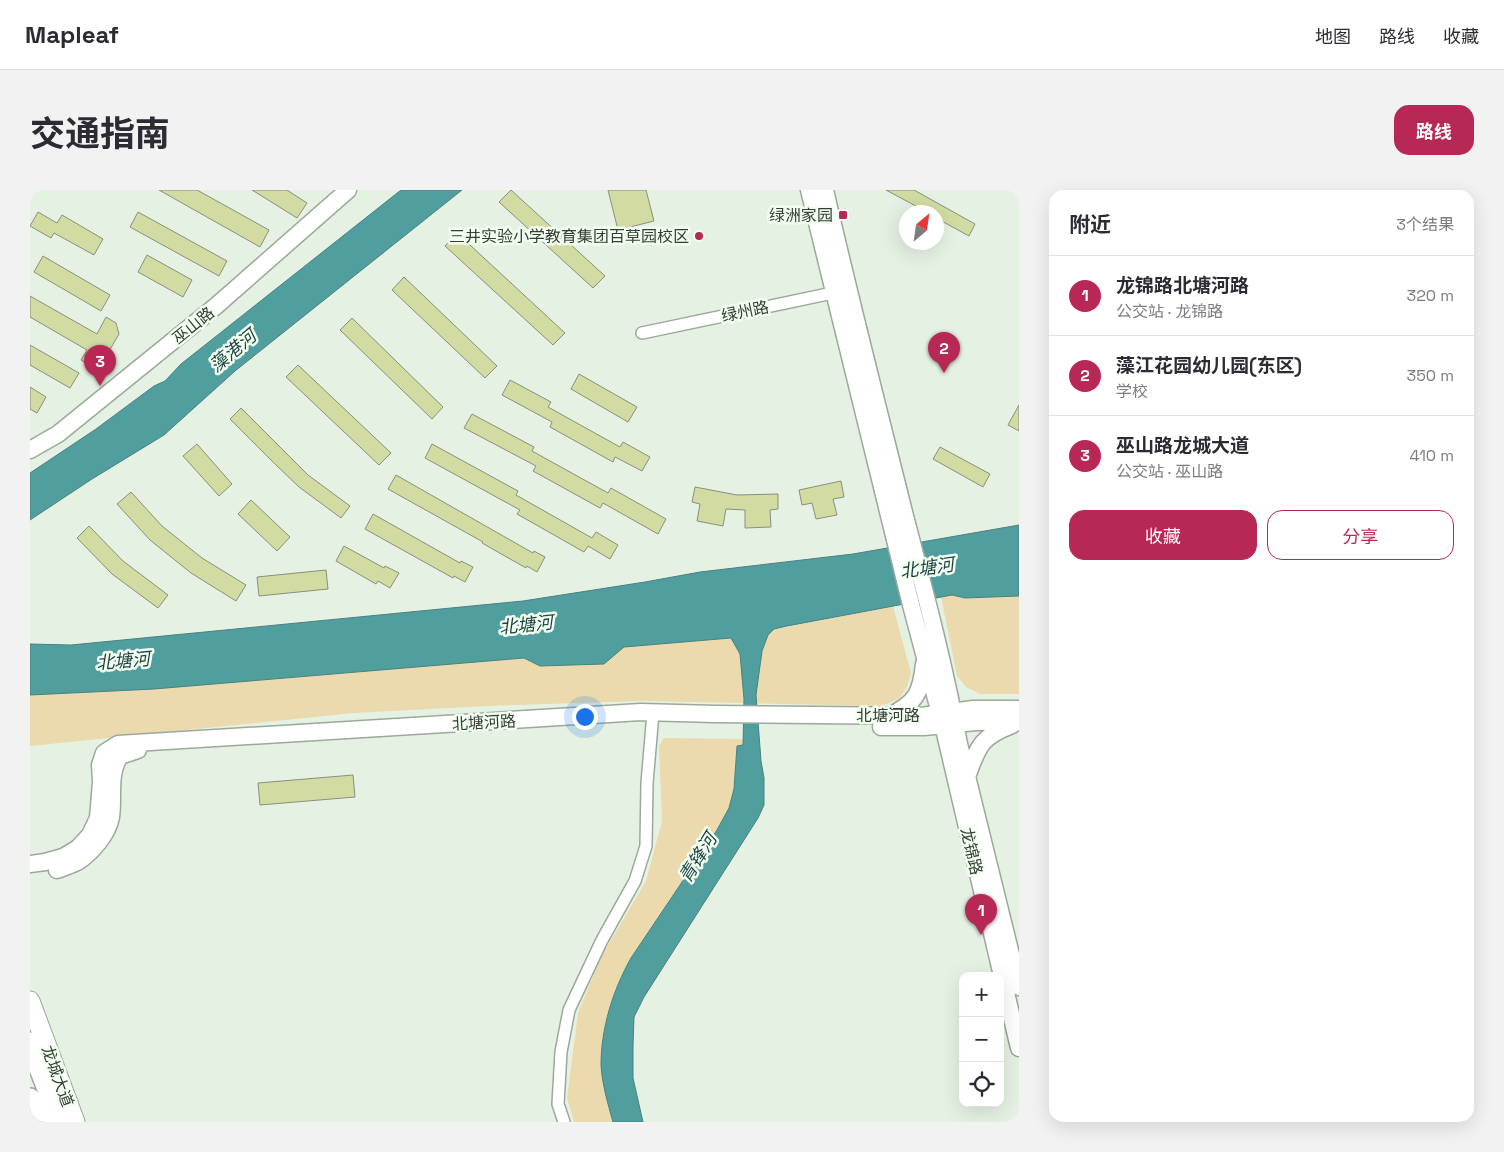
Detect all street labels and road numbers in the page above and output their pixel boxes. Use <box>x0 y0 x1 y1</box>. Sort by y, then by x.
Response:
street label: 绿州路 <box>719 296 771 327</box>
street label: 巫山路 <box>168 302 219 349</box>
street label: 北塘河路 <box>856 705 920 726</box>
street label: 北塘河路 <box>452 710 517 735</box>
street label: 龙锦路 <box>956 825 987 877</box>
street label: 龙城大道 <box>37 1043 78 1110</box>

